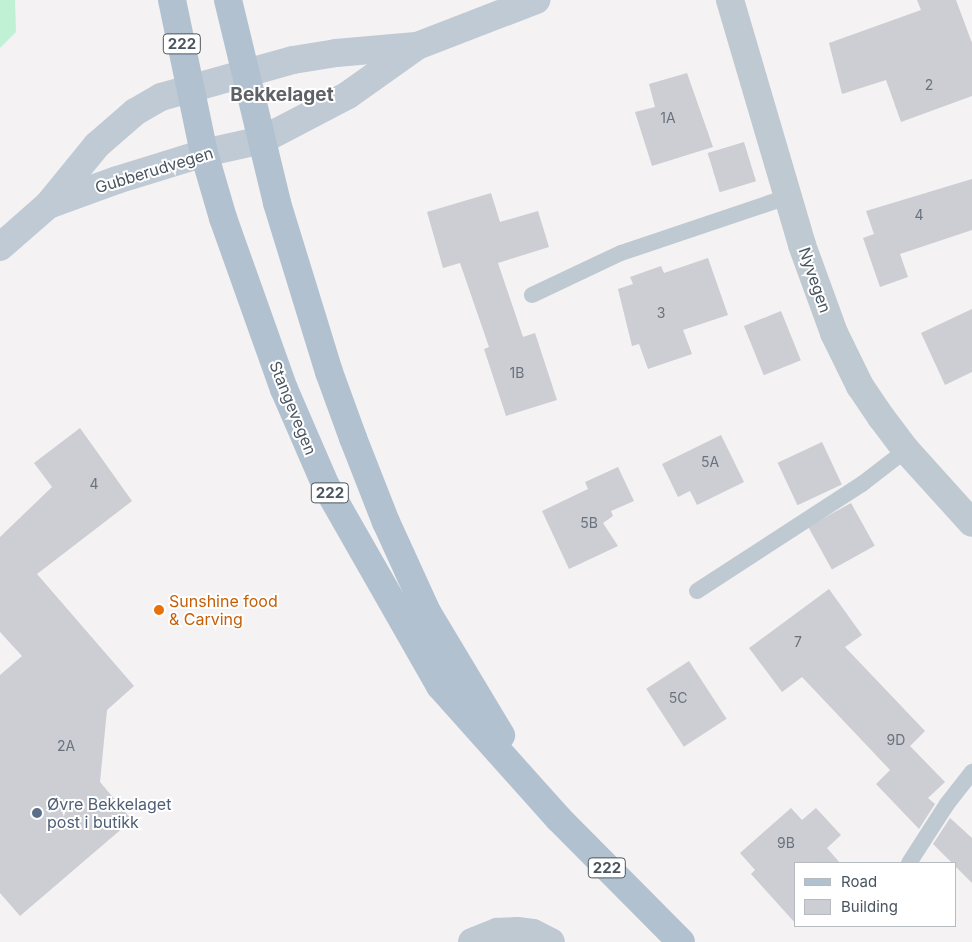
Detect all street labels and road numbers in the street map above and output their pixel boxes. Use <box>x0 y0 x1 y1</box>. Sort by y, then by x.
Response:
road number: 222 <box>162 32 202 56</box>
street label: Gubberudvegen <box>93 143 215 197</box>
street label: Nyvegen <box>795 245 835 315</box>
street label: Stangevegen <box>265 358 321 458</box>
road number: 222 <box>310 480 350 506</box>
road number: 222 <box>587 856 627 880</box>

